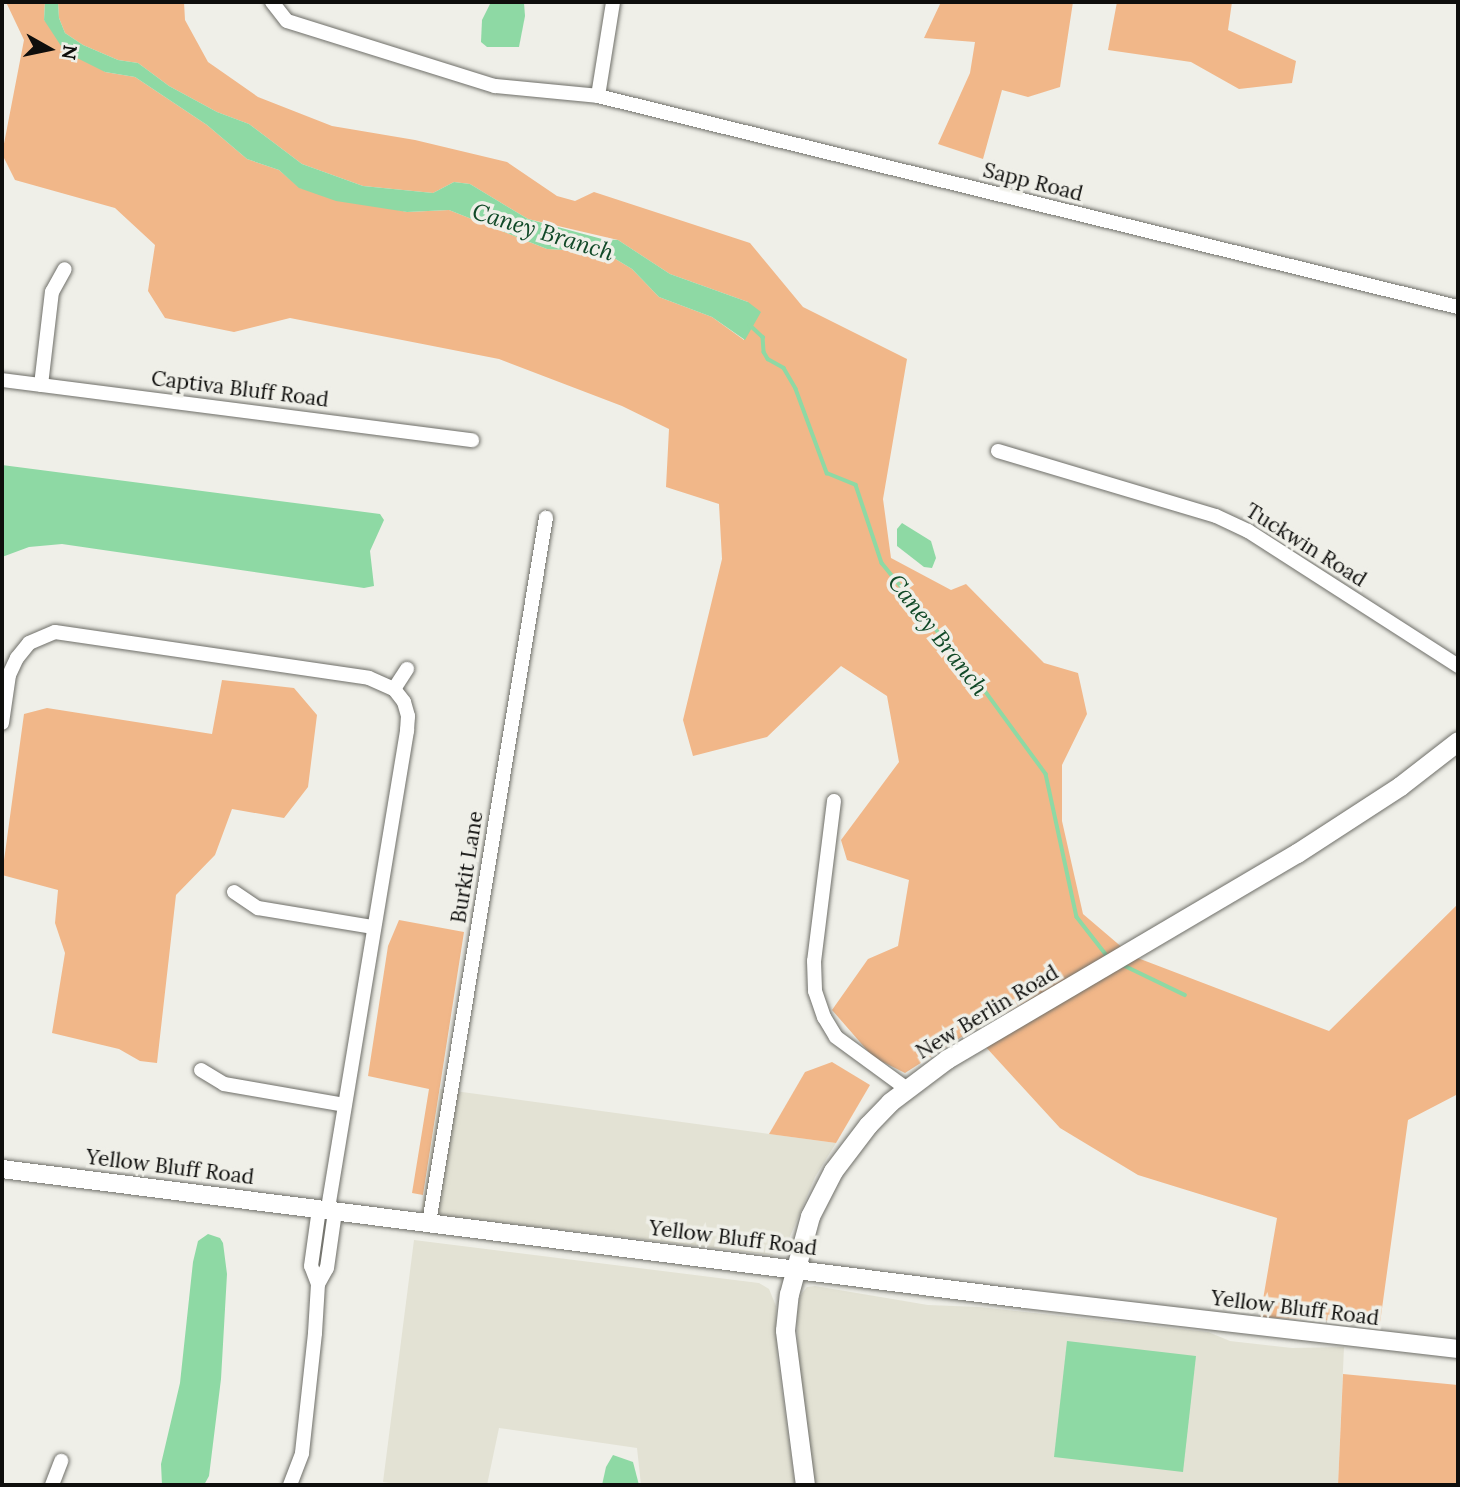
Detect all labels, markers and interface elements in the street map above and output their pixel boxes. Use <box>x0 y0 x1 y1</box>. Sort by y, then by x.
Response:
north arrow <box>14 14 84 84</box>
text: N <box>57 43 83 61</box>
street label: Sapp Road <box>980 157 1086 207</box>
water label: Caney Branch <box>469 197 617 267</box>
street label: Captiva Bluff Road <box>150 366 330 412</box>
street label: Tuckwin Road <box>1241 498 1371 592</box>
water label: Caney Branch <box>882 569 994 701</box>
street label: Burkit Lane <box>446 809 488 925</box>
street label: New Berlin Road <box>911 960 1063 1064</box>
street label: Yellow Bluff Road <box>84 1144 256 1190</box>
street label: Yellow Bluff Road <box>647 1215 819 1261</box>
street label: Yellow Bluff Road <box>1209 1285 1381 1331</box>

